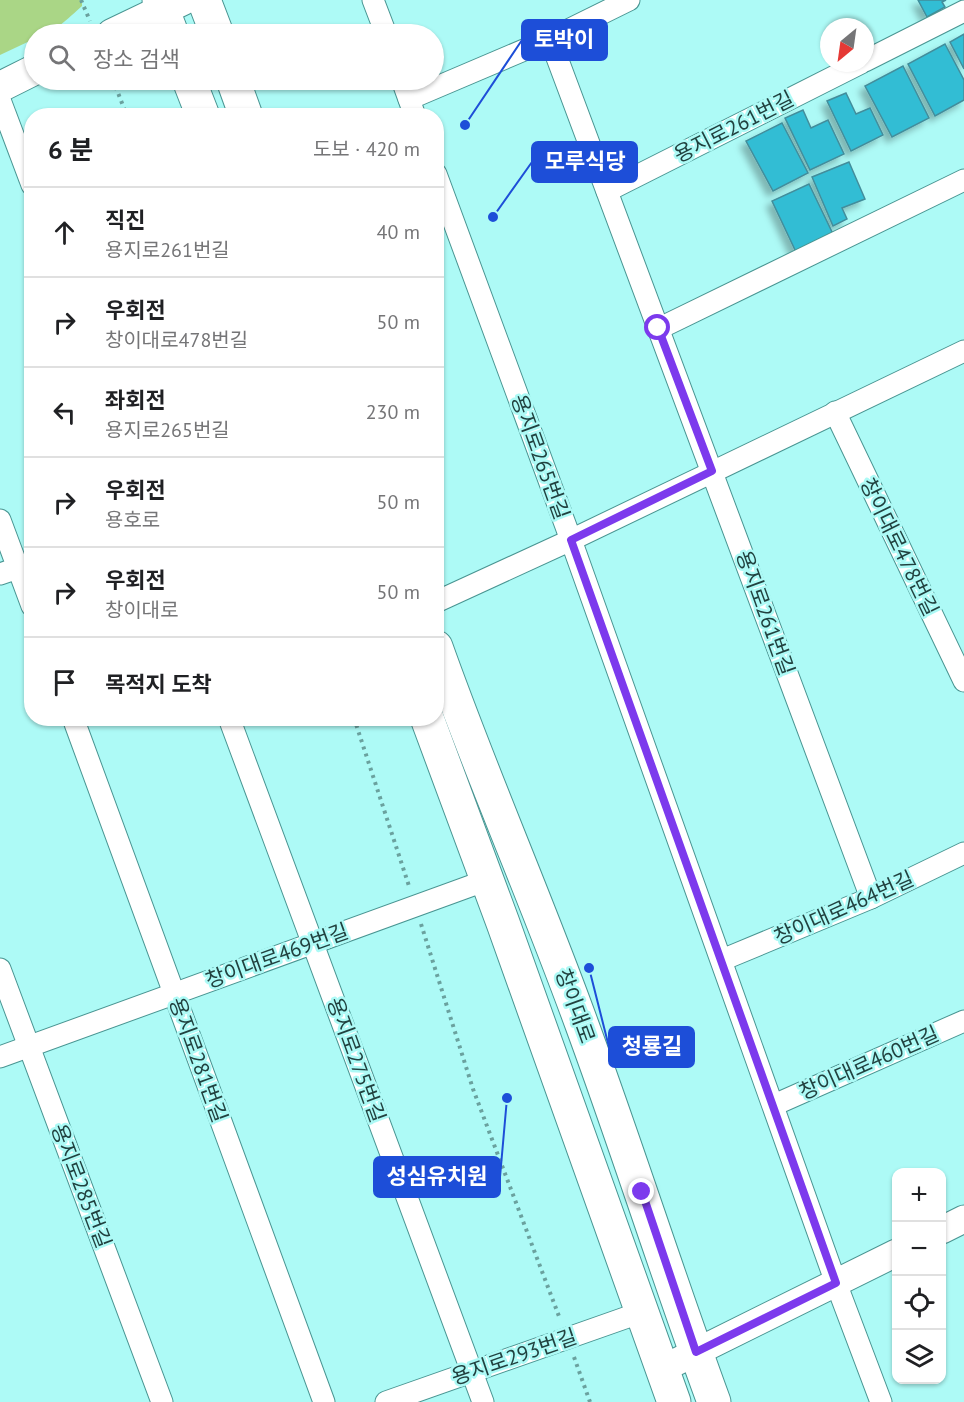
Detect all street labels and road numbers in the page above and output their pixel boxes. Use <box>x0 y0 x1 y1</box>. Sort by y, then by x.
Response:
street label: 용지로261번길 <box>669 85 798 168</box>
street label: 용지로265번길 <box>505 391 576 523</box>
street label: 창이대로478번길 <box>854 473 945 620</box>
street label: 용지로261번길 <box>730 547 801 679</box>
street label: 창이대로464번길 <box>770 865 918 950</box>
street label: 창이대로469번길 <box>202 917 352 994</box>
street label: 창이대로 <box>550 965 601 1047</box>
street label: 용지로281번길 <box>163 994 234 1126</box>
street label: 용지로275번길 <box>321 994 392 1126</box>
street label: 창이대로460번길 <box>795 1020 943 1105</box>
street label: 용지로285번길 <box>45 1120 118 1252</box>
street label: 용지로293번길 <box>448 1322 580 1391</box>

